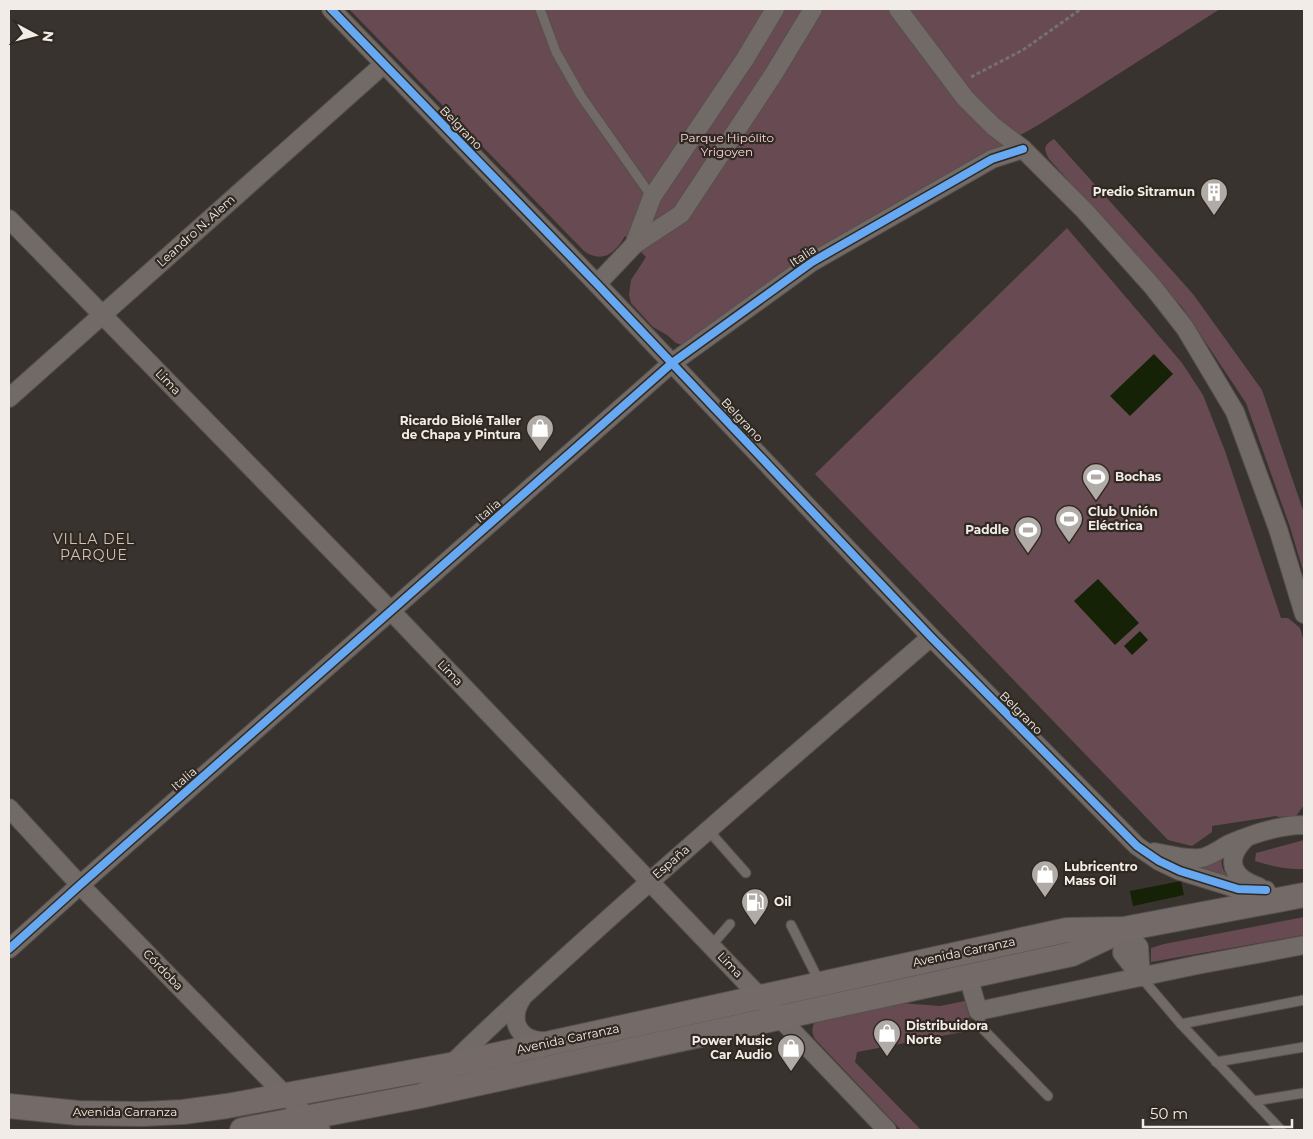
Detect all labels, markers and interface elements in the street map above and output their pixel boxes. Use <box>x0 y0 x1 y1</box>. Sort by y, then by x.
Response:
north arrow <box>10 10 60 60</box>
text: N <box>38 30 58 43</box>
street label: Belgrano <box>437 103 486 153</box>
park label: Parque Hipólito Yrigoyen <box>680 130 774 159</box>
building icon: Predio Sitramun <box>1199 177 1229 216</box>
place label: Predio Sitramun <box>1093 184 1195 199</box>
street label: Leandro N. Alem <box>154 192 238 270</box>
street label: Italia <box>787 241 819 270</box>
street label: Lima <box>153 366 184 398</box>
street label: Belgrano <box>718 395 767 445</box>
place label: Ricardo Biolé Taller de Chapa y Pintura <box>400 413 521 442</box>
shop icon: Ricardo Biolé Taller de Chapa y Pintura <box>525 413 555 452</box>
sports icon: Bochas <box>1081 462 1111 501</box>
place label: Bochas <box>1115 469 1162 484</box>
street label: Italia <box>472 495 503 526</box>
sports icon: Club Unión Eléctrica <box>1054 504 1084 543</box>
place label: Club Unión Eléctrica <box>1088 504 1158 533</box>
sports icon: Paddle <box>1013 515 1043 554</box>
place label: Paddle <box>965 522 1009 537</box>
district label: VILLA DEL PARQUE <box>53 530 135 564</box>
street label: Lima <box>435 657 466 689</box>
street label: Belgrano <box>997 688 1046 737</box>
street label: Italia <box>168 763 199 794</box>
street label: España <box>649 841 692 882</box>
shop icon: Lubricentro Mass Oil <box>1030 859 1060 898</box>
place label: Lubricentro Mass Oil <box>1064 859 1138 888</box>
fuel station icon: Oil <box>740 887 770 926</box>
place label: Oil <box>774 894 791 909</box>
street label: Avenida Carranza <box>911 933 1017 970</box>
street label: Córdoba <box>140 946 187 993</box>
street label: Lima <box>715 949 746 981</box>
shop icon: Distribuidora Norte <box>872 1018 902 1057</box>
place label: Distribuidora Norte <box>906 1018 988 1047</box>
street label: Avenida Carranza <box>515 1020 621 1057</box>
place label: Power Music Car Audio <box>692 1033 772 1062</box>
shop icon: Power Music Car Audio <box>776 1033 806 1072</box>
scale bar <box>1143 1096 1292 1128</box>
street label: Avenida Carranza <box>73 1104 177 1119</box>
text: 50 m <box>1150 1104 1188 1123</box>

